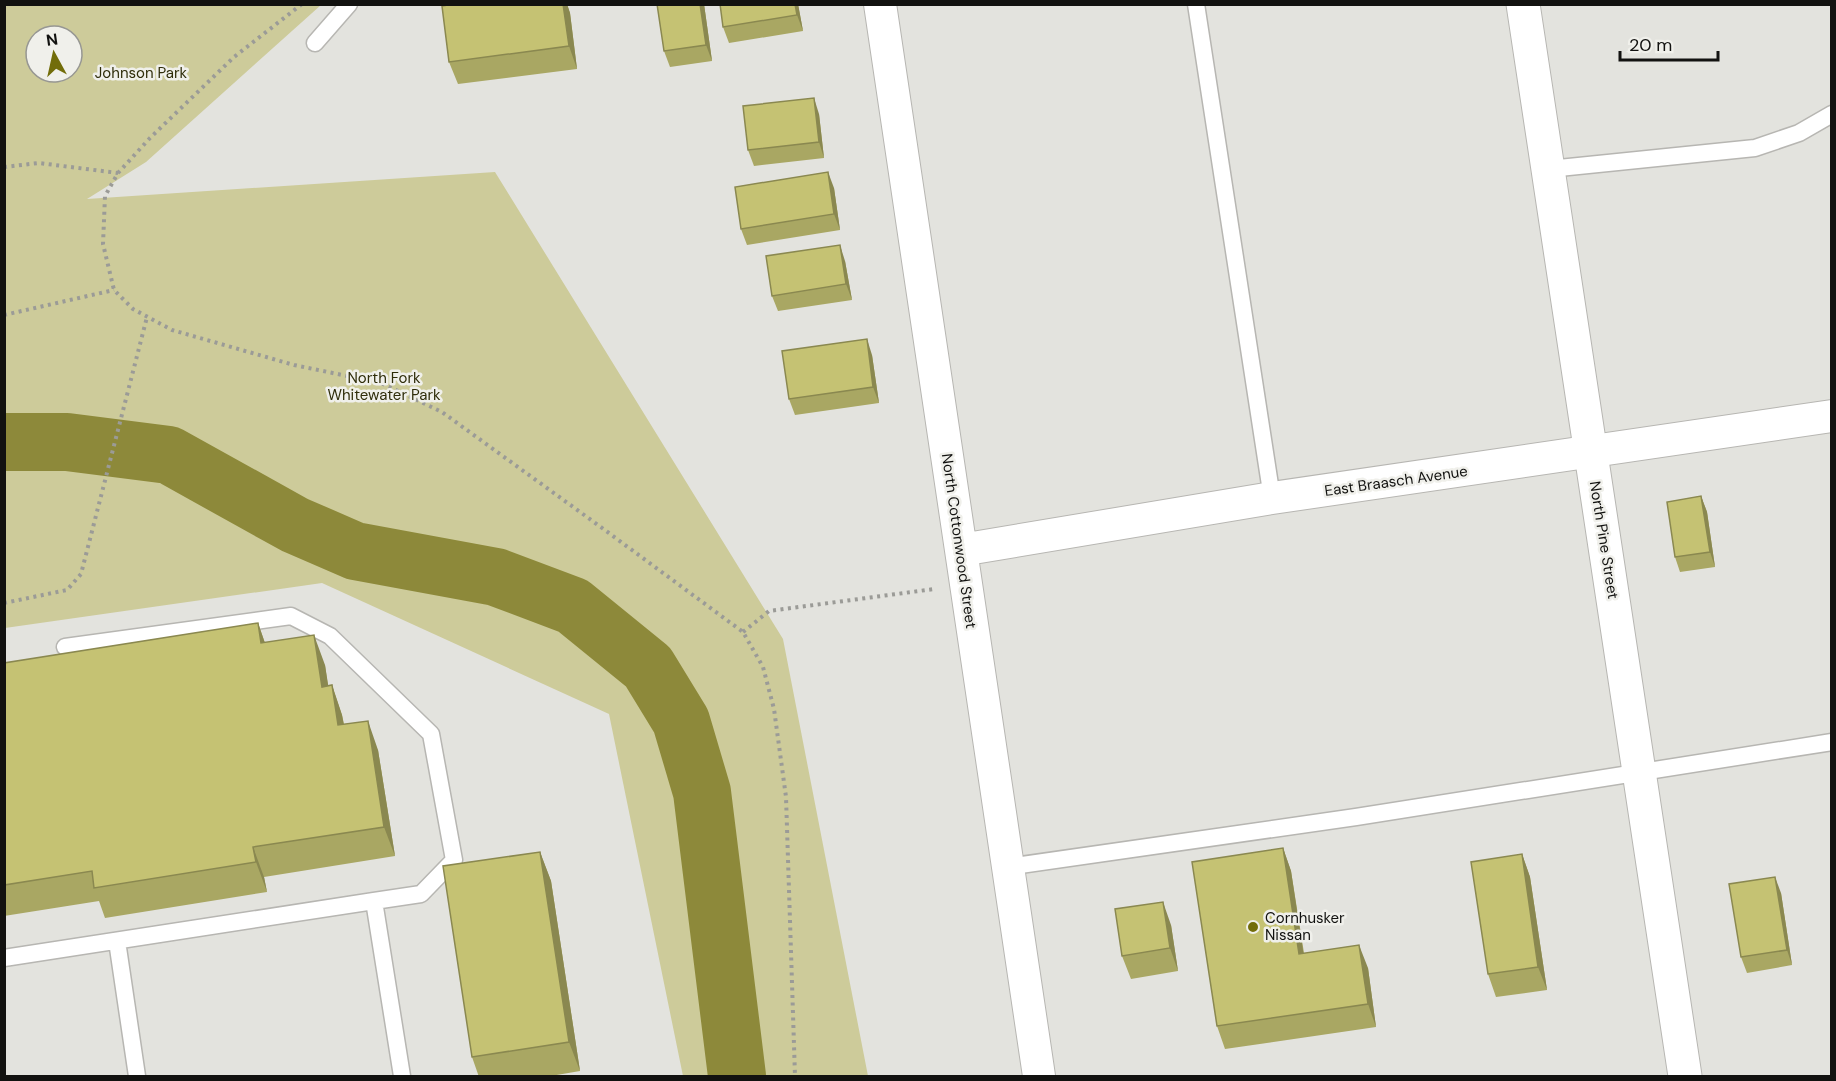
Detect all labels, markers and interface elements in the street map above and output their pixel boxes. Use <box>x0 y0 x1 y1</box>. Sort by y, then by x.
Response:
north arrow <box>24 24 84 84</box>
scale bar <box>1620 24 1718 62</box>
text: N <box>45 28 59 51</box>
text: 20 m <box>1629 33 1672 57</box>
park label: Johnson Park <box>95 63 188 83</box>
park label: North Fork Whitewater Park <box>327 368 441 405</box>
street label: North Cottonwood Street <box>937 452 981 630</box>
street label: East Braasch Avenue <box>1323 461 1469 501</box>
street label: North Pine Street <box>1585 480 1623 601</box>
place label: Cornhusker Nissan <box>1265 908 1345 945</box>
marker: Cornhusker Nissan <box>1246 920 1260 934</box>

